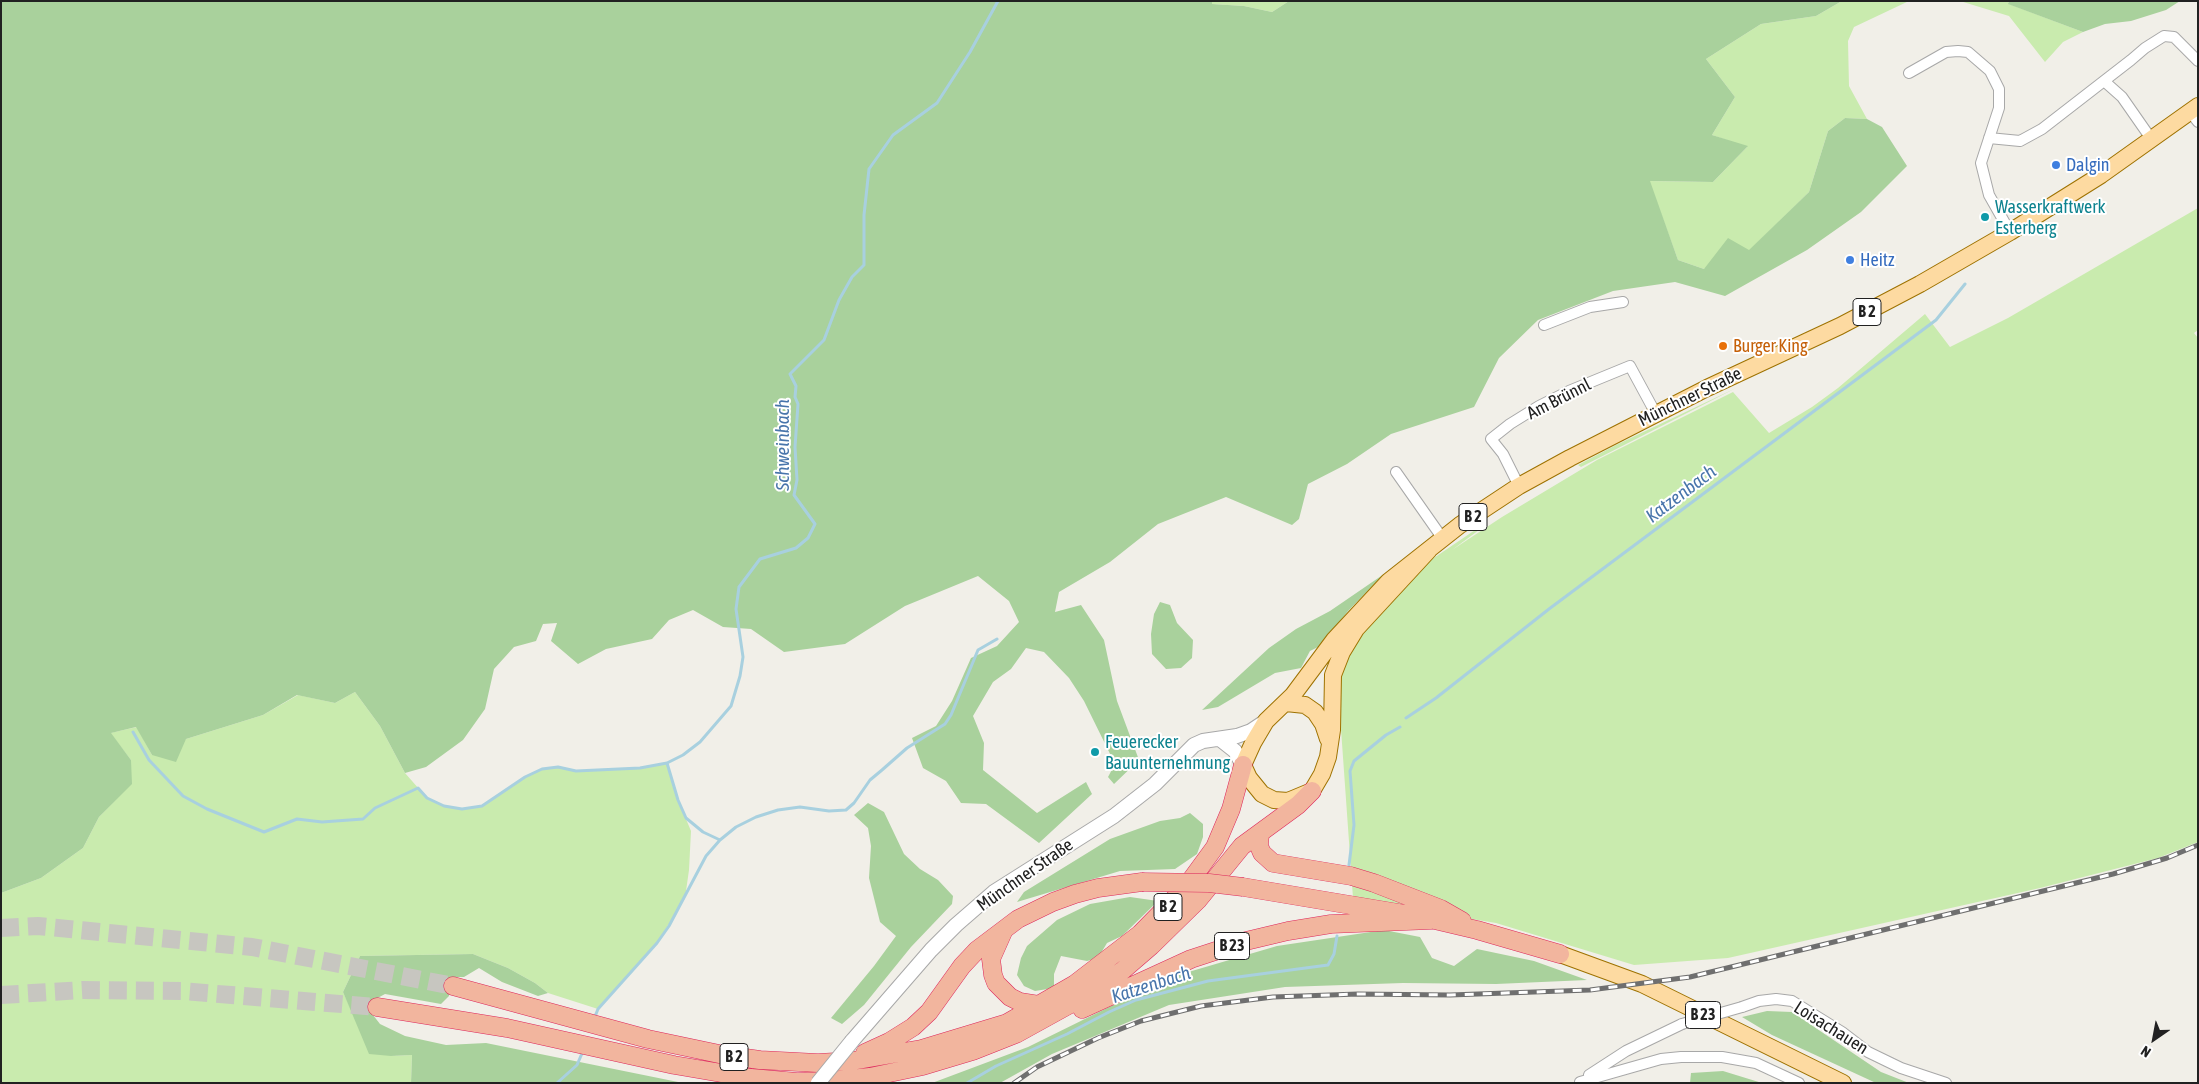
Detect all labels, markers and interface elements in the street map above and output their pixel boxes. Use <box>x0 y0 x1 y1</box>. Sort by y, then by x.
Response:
place label: Dalgin <box>2066 154 2110 176</box>
marker: Dalgin <box>2050 159 2062 171</box>
place label: Wasserkraftwerk Esterberg <box>1995 196 2105 238</box>
marker: Wasserkraftwerk Esterberg <box>1979 211 1991 223</box>
place label: Heitz <box>1860 249 1894 271</box>
marker: Heitz <box>1844 254 1856 266</box>
road number: B 2 <box>1853 298 1881 326</box>
place label: Burger King <box>1733 335 1808 357</box>
marker: Burger King <box>1717 340 1729 352</box>
street label: Münchner Straße <box>1635 363 1745 431</box>
street label: Am Brünnl <box>1523 374 1595 424</box>
water label: Schweinbach <box>772 399 794 491</box>
water label: Katzenbach <box>1641 460 1721 528</box>
road number: B 2 <box>1459 504 1487 530</box>
place label: Feuerecker Bauunternehmung <box>1105 731 1230 774</box>
marker: Feuerecker Bauunternehmung <box>1089 746 1101 758</box>
street label: Münchner Straße <box>973 834 1077 916</box>
road number: B 2 <box>1154 894 1182 920</box>
road number: B 23 <box>1214 932 1250 959</box>
water label: Katzenbach <box>1109 962 1193 1008</box>
street label: Loisachauen <box>1790 997 1872 1059</box>
road number: B 23 <box>1686 1002 1720 1028</box>
north arrow <box>2129 1014 2179 1064</box>
text: N <box>2138 1043 2154 1061</box>
road number: B 2 <box>720 1044 748 1070</box>

